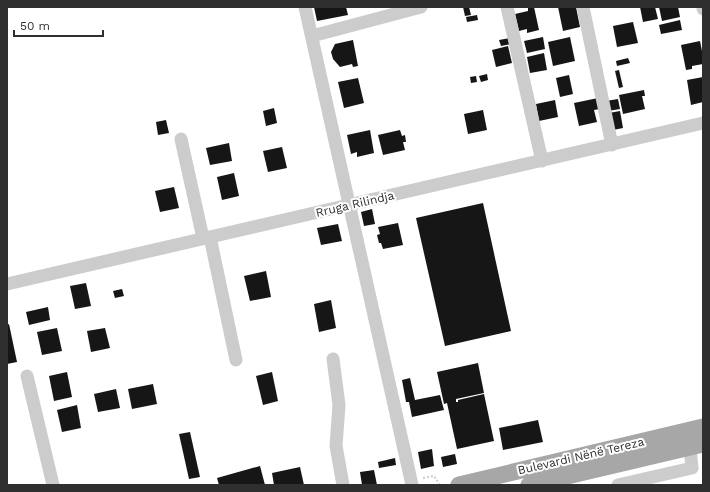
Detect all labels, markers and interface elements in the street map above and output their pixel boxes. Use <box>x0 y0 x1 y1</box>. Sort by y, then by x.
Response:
scale bar <box>14 12 103 38</box>
text: 50 m <box>20 19 50 33</box>
street label: Rruga Rilindja <box>314 188 396 220</box>
street label: Bulevardi Nënë Tereza <box>516 435 646 477</box>

